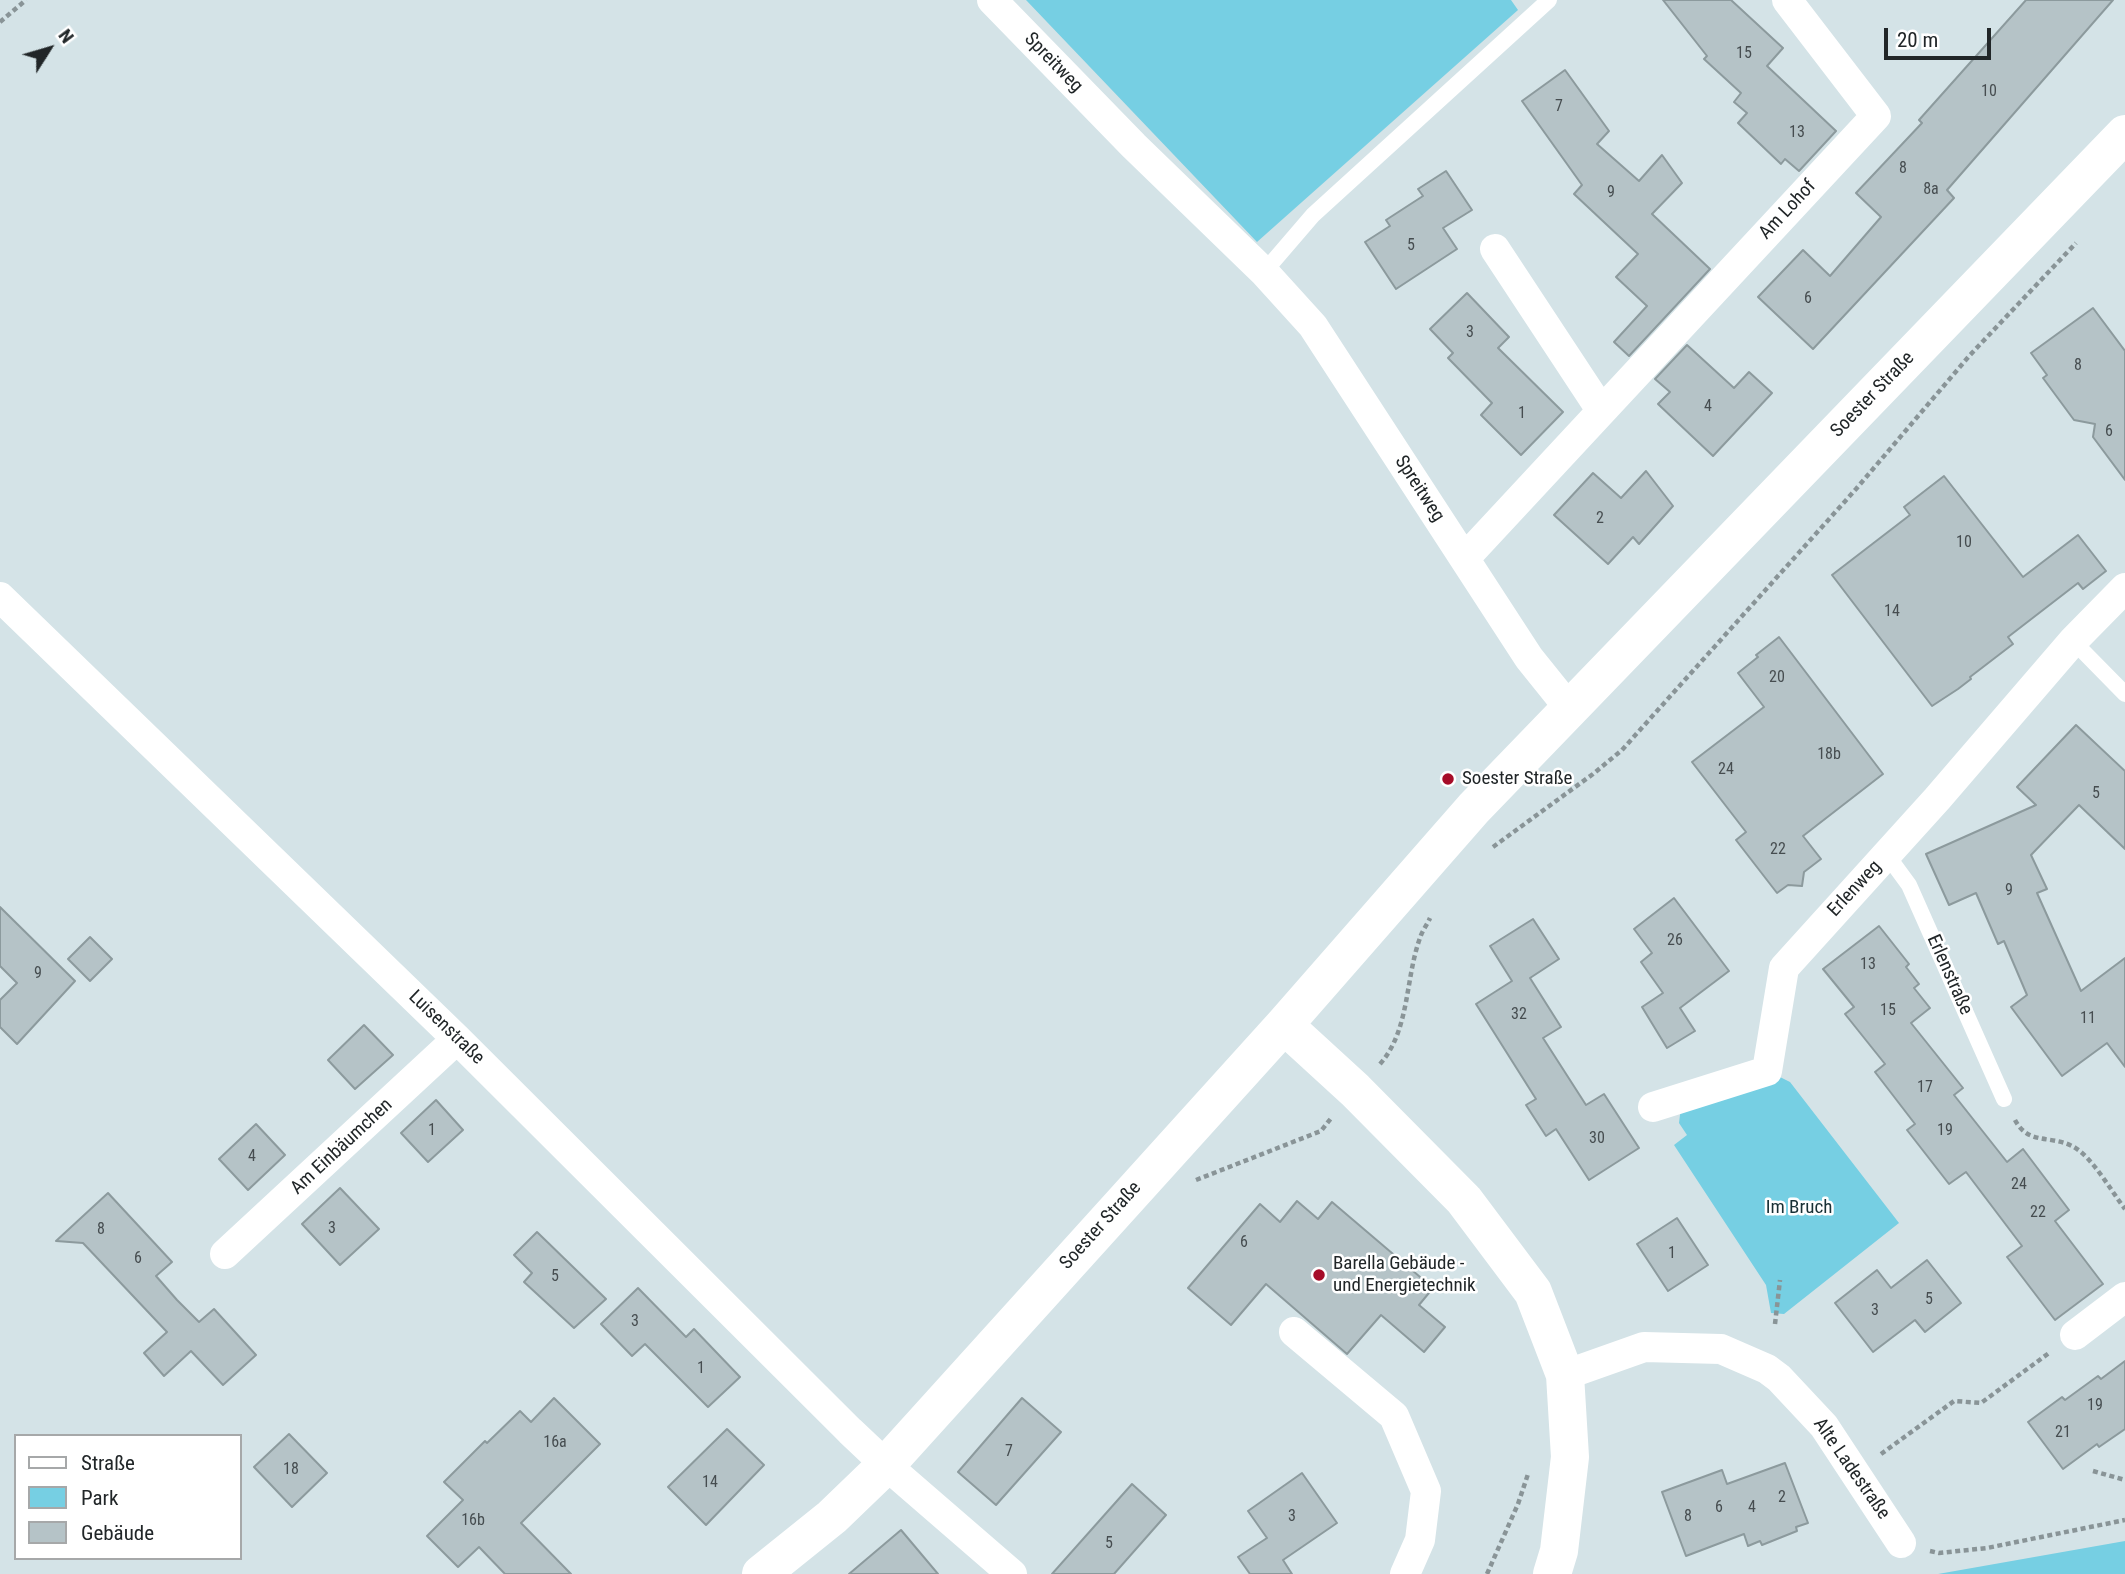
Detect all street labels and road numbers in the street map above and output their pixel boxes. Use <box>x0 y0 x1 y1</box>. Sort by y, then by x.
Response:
street label: Spreitweg <box>1019 28 1087 98</box>
street label: Am Lohof <box>1755 176 1821 244</box>
street label: Soester Straße <box>1826 347 1920 443</box>
street label: Spreitweg <box>1389 452 1449 526</box>
street label: Erlenweg <box>1823 856 1887 922</box>
street label: Erlenstraße <box>1921 931 1977 1019</box>
street label: Luisenstraße <box>403 986 489 1070</box>
street label: Am Einbäumchen <box>286 1094 398 1200</box>
street label: Soester Straße <box>1056 1177 1146 1275</box>
street label: Alte Ladestraße <box>1808 1414 1894 1524</box>

